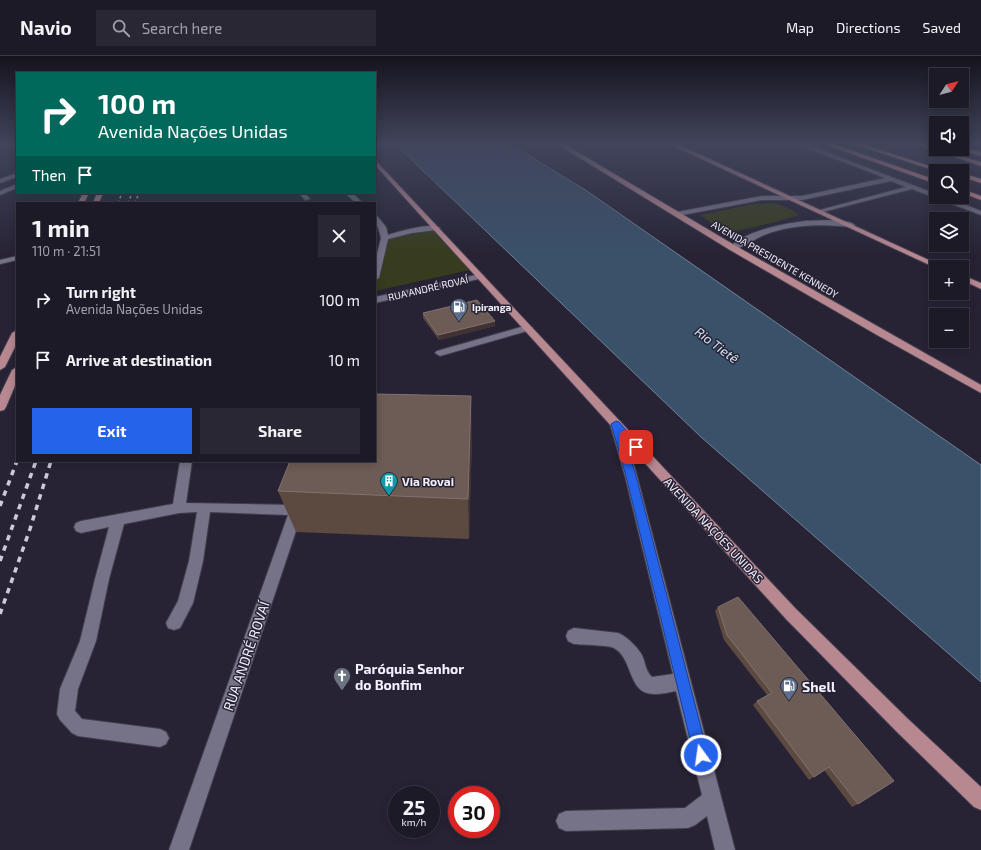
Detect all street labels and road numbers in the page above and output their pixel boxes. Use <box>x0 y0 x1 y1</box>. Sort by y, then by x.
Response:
street label: AVENIDA PRESIDENTE KENNEDY <box>710 218 841 300</box>
street label: RUA ANDRÉ ROVAÍ <box>387 273 470 303</box>
street label: AVENIDA NAÇÕES UNIDAS <box>661 474 767 586</box>
street label: RUA ANDRÉ ROVAÍ <box>219 599 273 713</box>

